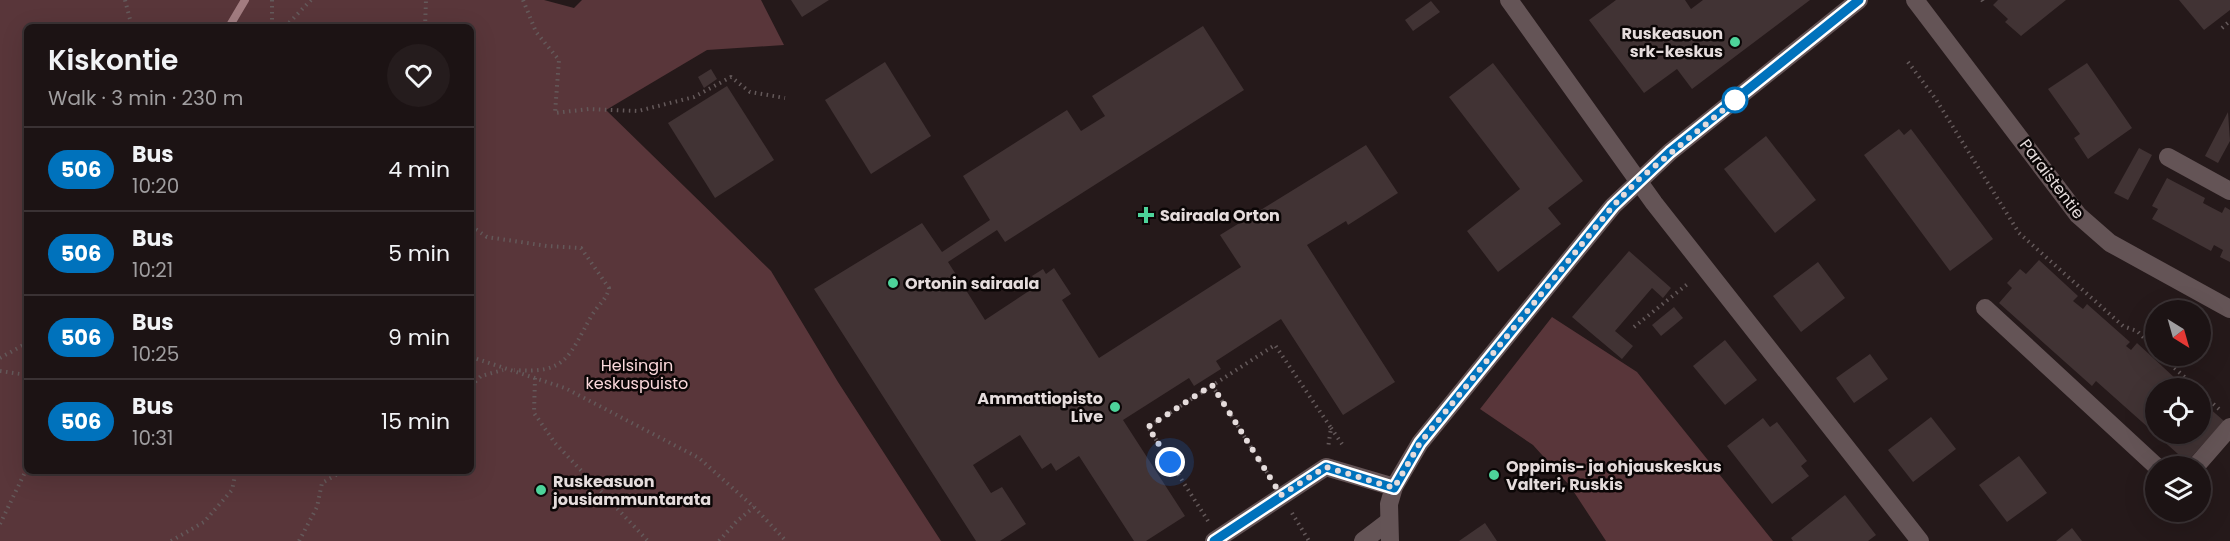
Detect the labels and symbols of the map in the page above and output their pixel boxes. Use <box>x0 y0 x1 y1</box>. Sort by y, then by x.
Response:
place label: Ruskeasuon srk-keskus <box>1622 22 1723 63</box>
marker: Ruskeasuon srk-keskus <box>1728 35 1742 49</box>
unlabelled marker <box>1722 87 1748 113</box>
street label: Paraistentie <box>2014 134 2090 224</box>
place label: Sairaala Orton <box>1160 204 1280 227</box>
marker: Sairaala Orton <box>1137 206 1155 224</box>
place label: Ortonin sairaala <box>905 272 1039 295</box>
marker: Ortonin sairaala <box>886 276 900 290</box>
north arrow <box>2145 300 2211 366</box>
park label: Helsingin keskuspuisto <box>586 354 688 395</box>
place label: Ammattiopisto Live <box>977 387 1103 428</box>
marker: Ammattiopisto Live <box>1108 400 1122 414</box>
your location <box>1155 447 1185 477</box>
place label: Oppimis- ja ohjauskeskus Valteri, Ruskis <box>1506 455 1722 496</box>
marker: Oppimis- ja ohjauskeskus Valteri, Ruskis <box>1487 468 1501 482</box>
place label: Ruskeasuon jousiammuntarata <box>552 470 711 511</box>
marker: Ruskeasuon jousiammuntarata <box>534 483 548 497</box>

